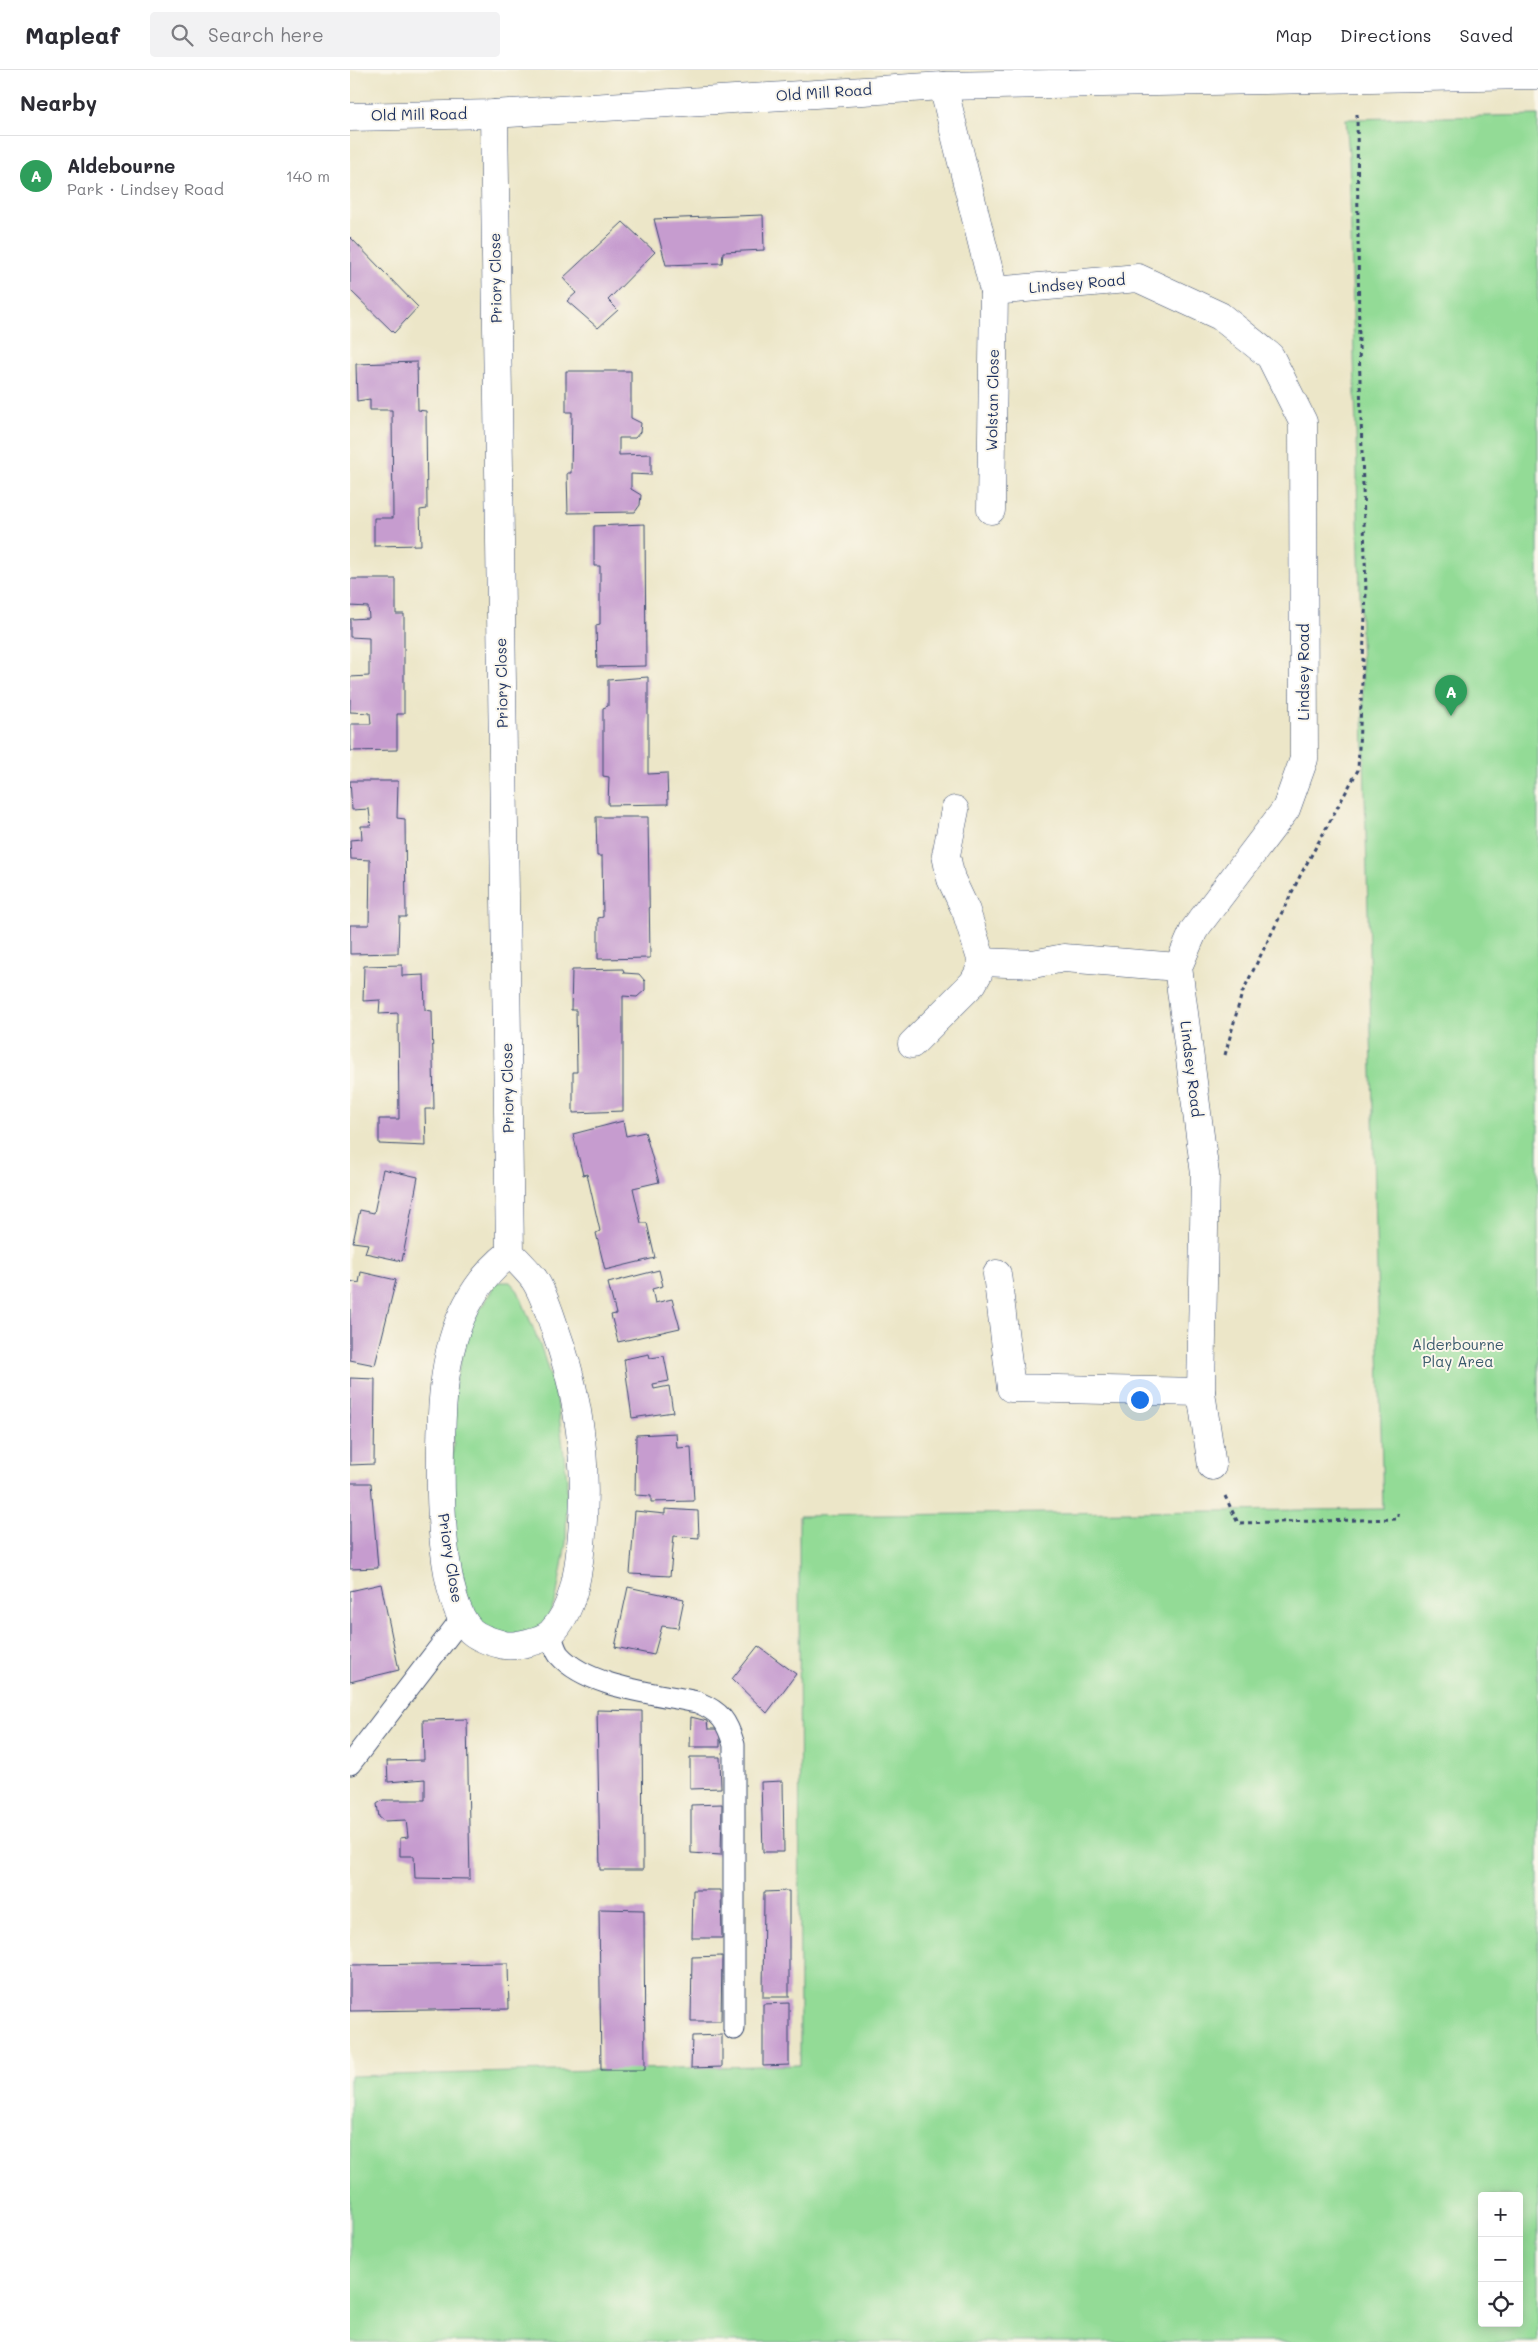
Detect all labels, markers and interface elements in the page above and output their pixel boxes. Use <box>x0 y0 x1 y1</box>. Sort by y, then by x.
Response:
search box <box>150 12 500 57</box>
text: Mapleaf <box>25 19 120 50</box>
icon: search <box>168 21 196 49</box>
text: Search here <box>208 22 324 47</box>
text: Map <box>1275 23 1312 47</box>
text: Directions <box>1340 23 1432 47</box>
text: Saved <box>1460 23 1513 47</box>
street label: Old Mill Road <box>775 79 873 105</box>
text: Nearby <box>20 89 97 116</box>
street label: Old Mill Road <box>371 103 467 125</box>
text: Aldebourne <box>67 153 175 178</box>
text: A <box>30 165 42 186</box>
text: 140 m <box>286 165 330 186</box>
text: Park · Lindsey Road <box>67 178 224 199</box>
street label: Priory Close <box>484 233 506 323</box>
street label: Lindsey Road <box>1028 269 1126 297</box>
street label: Wolstan Close <box>981 349 1003 451</box>
street label: Lindsey Road <box>1293 624 1313 720</box>
street label: Priory Close <box>490 638 512 728</box>
pin: A <box>1435 675 1467 716</box>
street label: Lindsey Road <box>1176 1020 1208 1118</box>
street label: Priory Close <box>496 1043 518 1133</box>
park label: Alderbourne Play Area <box>1412 1334 1504 1371</box>
your location <box>1127 1387 1153 1413</box>
street label: Priory Close <box>434 1512 468 1604</box>
map controls <box>1478 2192 1523 2327</box>
button: + <box>1478 2192 1523 2237</box>
button: − <box>1478 2237 1523 2282</box>
button: locate <box>1478 2282 1523 2327</box>

